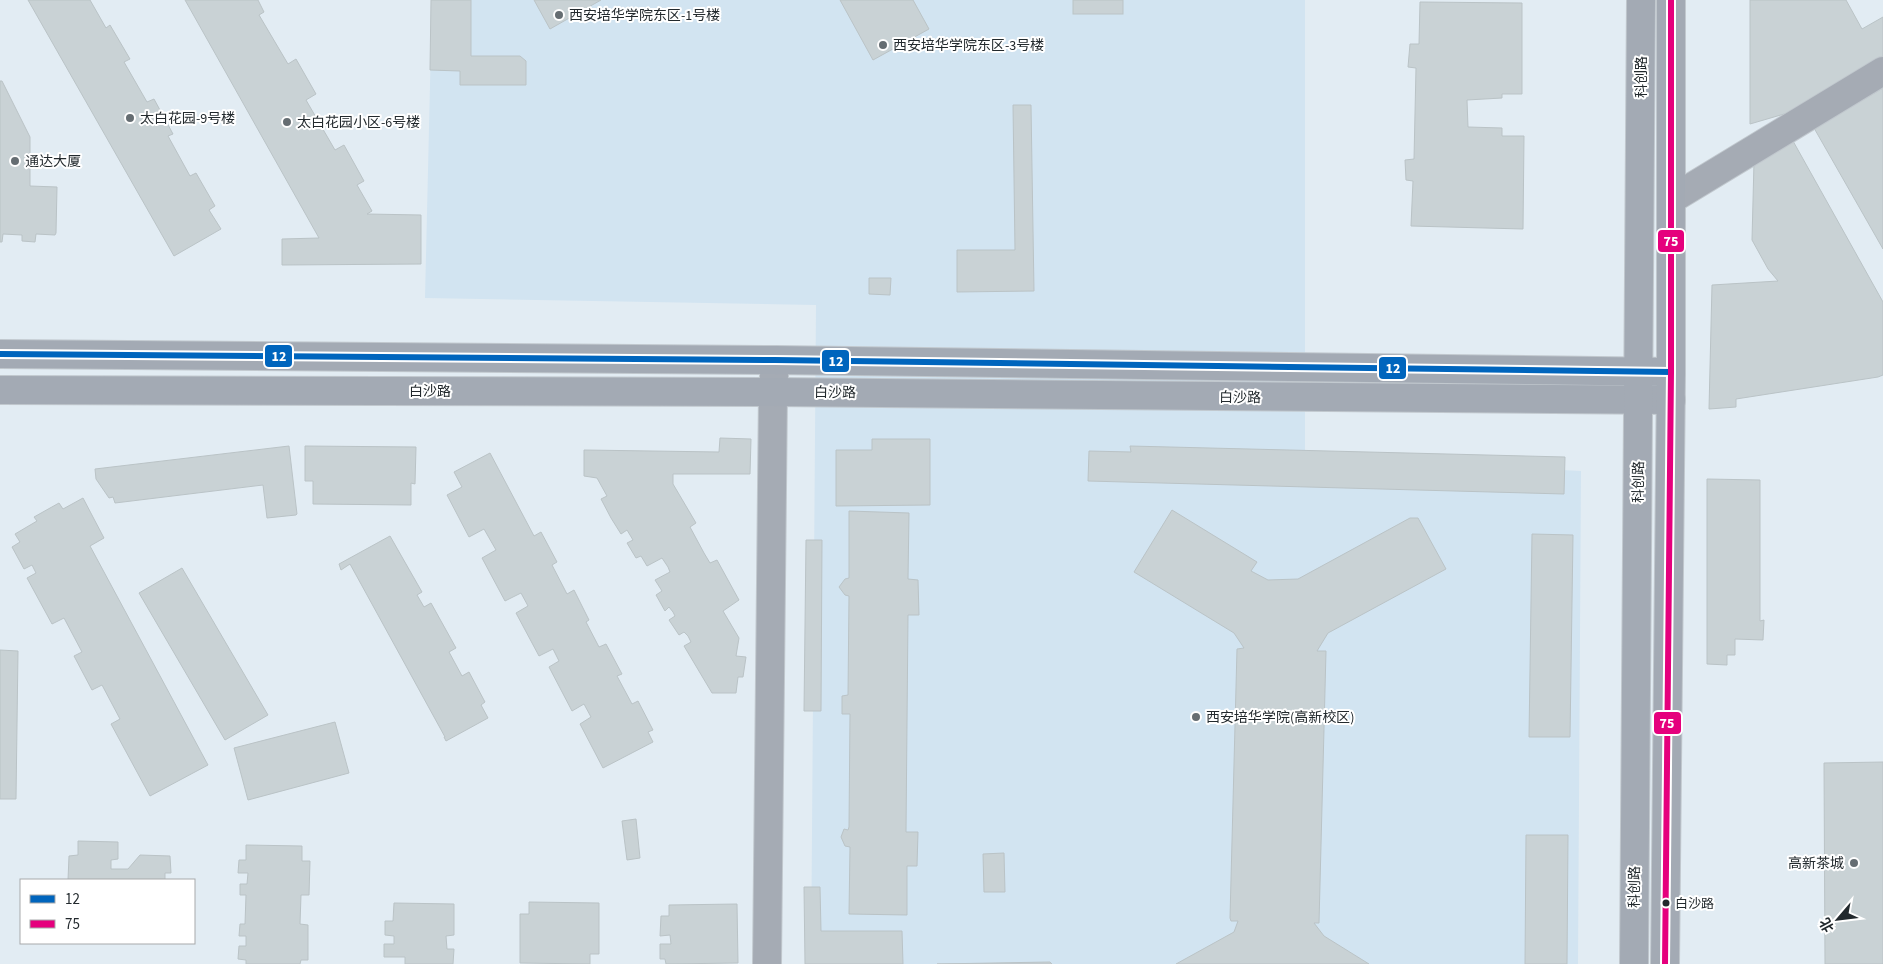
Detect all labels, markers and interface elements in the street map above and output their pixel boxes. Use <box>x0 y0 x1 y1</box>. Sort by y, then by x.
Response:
place label: 西安培华学院东区-1号楼 <box>569 6 720 26</box>
marker: 西安培华学院东区-1号楼 <box>553 9 565 21</box>
place label: 西安培华学院东区-3号楼 <box>893 36 1044 56</box>
marker: 西安培华学院东区-3号楼 <box>877 39 889 51</box>
street label: 科创路 <box>1632 56 1652 98</box>
place label: 太白花园-9号楼 <box>140 109 235 129</box>
marker: 太白花园-9号楼 <box>124 112 136 124</box>
place label: 太白花园小区-6号楼 <box>297 113 420 133</box>
marker: 太白花园小区-6号楼 <box>281 116 293 128</box>
place label: 通达大厦 <box>25 152 81 172</box>
marker: 通达大厦 <box>9 155 21 167</box>
line badge: 75 <box>1657 229 1685 253</box>
text: 75 <box>1664 232 1678 252</box>
line badge: 12 <box>264 344 293 368</box>
text: 12 <box>272 347 286 367</box>
line badge: 12 <box>821 349 850 373</box>
text: 12 <box>829 352 843 372</box>
line badge: 12 <box>1378 356 1407 380</box>
text: 12 <box>1386 359 1400 379</box>
street label: 白沙路 <box>409 382 451 402</box>
street label: 白沙路 <box>814 383 856 403</box>
street label: 白沙路 <box>1219 388 1261 408</box>
street label: 科创路 <box>1629 461 1649 503</box>
place label: 西安培华学院(高新校区) <box>1206 708 1354 728</box>
marker: 西安培华学院(高新校区) <box>1190 711 1202 723</box>
line badge: 75 <box>1653 711 1682 735</box>
text: 75 <box>1660 714 1674 734</box>
place label: 高新茶城 <box>1788 854 1844 874</box>
marker: 高新茶城 <box>1848 857 1860 869</box>
street label: 科创路 <box>1625 866 1645 908</box>
legend <box>20 879 195 944</box>
text: 12 <box>65 889 80 910</box>
north arrow <box>1813 894 1863 944</box>
place label: 白沙路 <box>1675 895 1714 913</box>
marker: 白沙路 <box>1661 898 1671 908</box>
text: 75 <box>65 914 80 935</box>
text: 北 <box>1815 914 1840 936</box>

